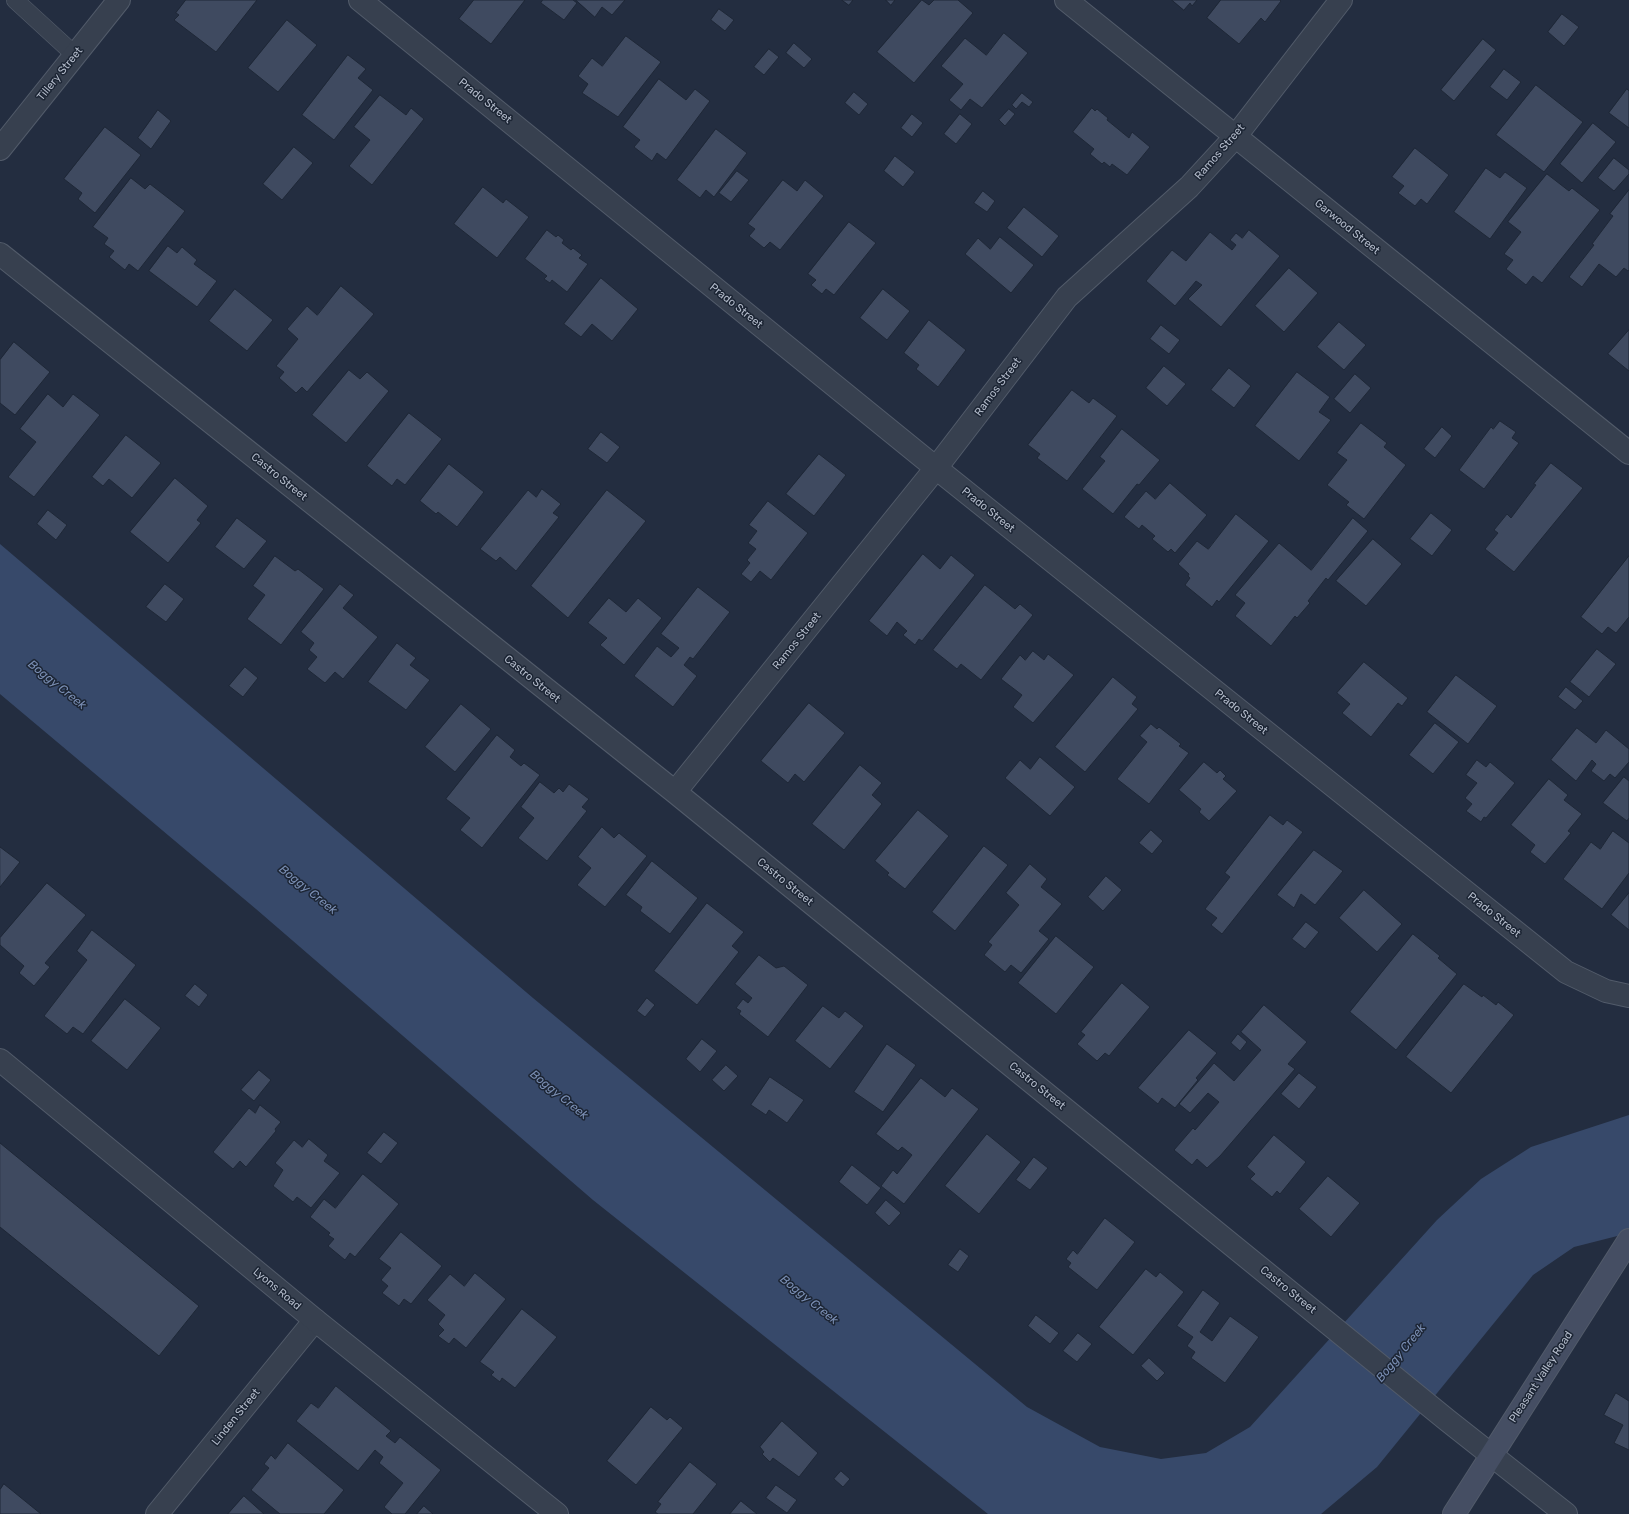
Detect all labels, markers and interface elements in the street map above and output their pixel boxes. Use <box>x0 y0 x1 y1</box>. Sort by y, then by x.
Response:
street label: Tillery Street <box>34 44 86 104</box>
street label: Prado Street <box>456 76 514 126</box>
street label: Ramos Street <box>1192 121 1248 183</box>
street label: Garwood Street <box>1312 197 1382 257</box>
street label: Prado Street <box>707 281 765 331</box>
street label: Ramos Street <box>972 355 1024 419</box>
street label: Castro Street <box>248 450 310 504</box>
street label: Prado Street <box>959 485 1017 535</box>
street label: Ramos Street <box>770 610 824 672</box>
street label: Castro Street <box>501 652 563 706</box>
water label: Boggy Creek <box>25 657 89 713</box>
street label: Prado Street <box>1212 687 1270 737</box>
street label: Castro Street <box>754 855 816 909</box>
water label: Boggy Creek <box>276 862 340 918</box>
street label: Prado Street <box>1465 890 1523 940</box>
street label: Castro Street <box>1006 1059 1068 1113</box>
water label: Boggy Creek <box>527 1067 591 1123</box>
street label: Castro Street <box>1257 1263 1319 1317</box>
street label: Lyons Road <box>250 1265 304 1313</box>
water label: Boggy Creek <box>777 1272 841 1328</box>
water label: Boggy Creek <box>1373 1321 1429 1385</box>
street label: Pleasant Valley Road <box>1507 1329 1575 1425</box>
street label: Linden Street <box>209 1386 263 1448</box>

